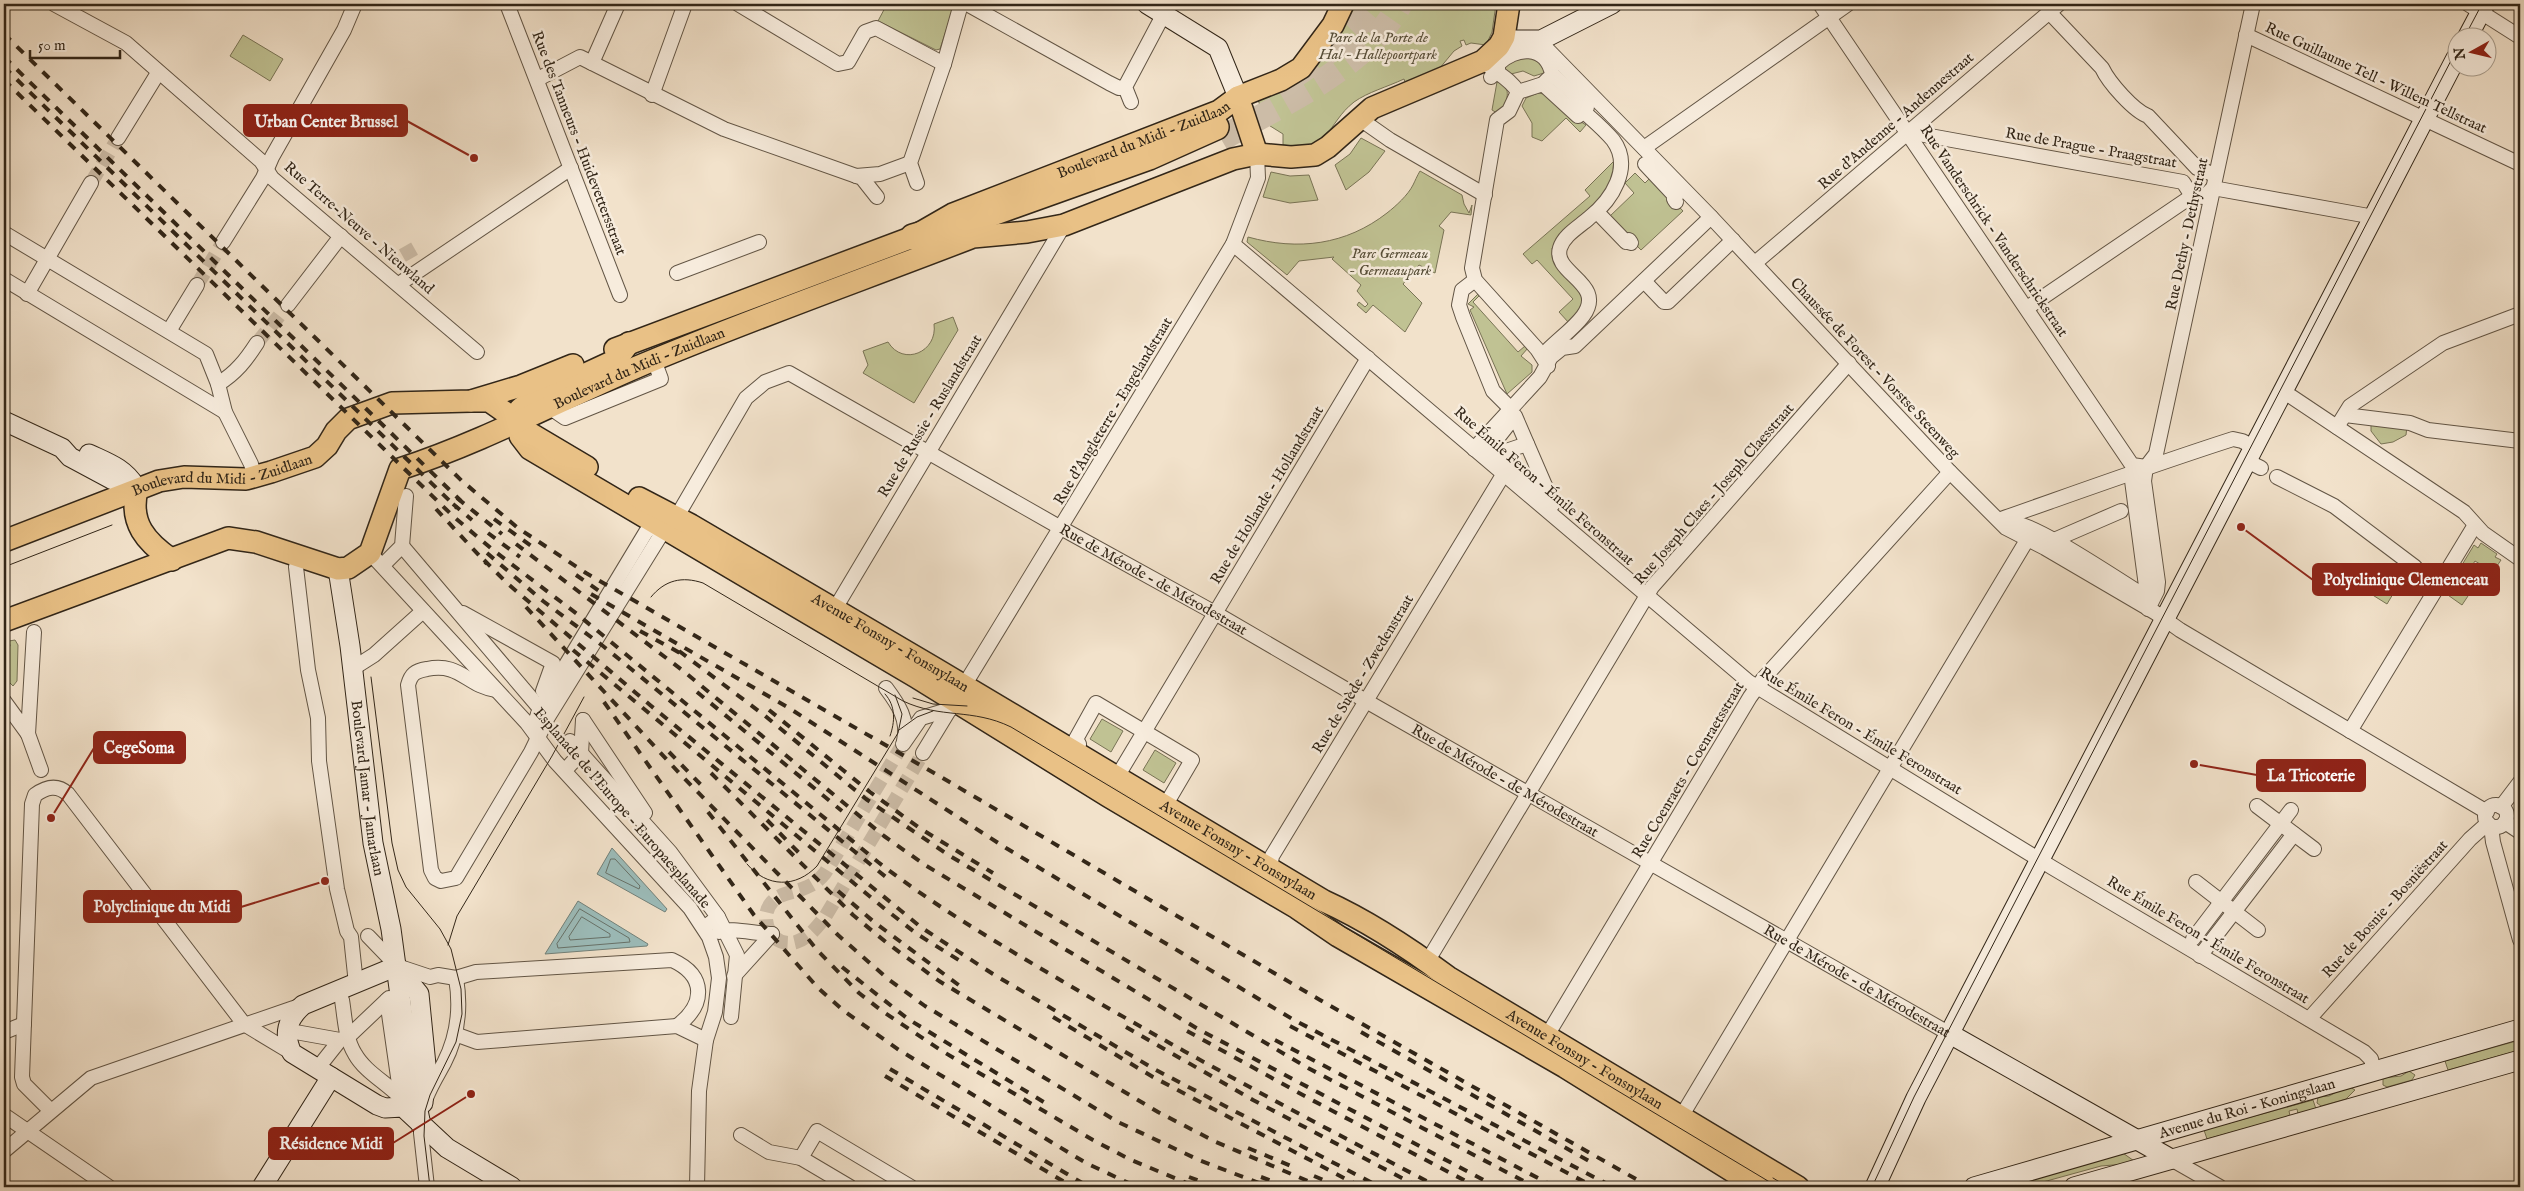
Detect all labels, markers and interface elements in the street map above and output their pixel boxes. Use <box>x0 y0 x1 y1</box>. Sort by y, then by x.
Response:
street label: Rue Guillaume Tell - Willem Tellstraat <box>2262 18 2490 138</box>
scale bar <box>30 28 120 60</box>
street label: Rue des Tanneurs - Huidevettersstraat <box>527 28 631 258</box>
park label: Parc de la Porte de Hal - Hallepoortpark <box>1318 28 1437 64</box>
north arrow <box>2446 28 2496 78</box>
text: 50 m <box>38 36 66 55</box>
text: N <box>2450 46 2470 62</box>
street label: Rue d'Andenne - Andennestraat <box>1814 48 1978 194</box>
street label: Boulevard du Midi - Zuidlaan <box>1054 96 1234 182</box>
callout: Urban Center Brussel <box>244 105 407 136</box>
text: Urban Center Brussel <box>253 113 398 133</box>
street label: Rue Vanderschrick - Vanderschrickstraat <box>1916 121 2072 341</box>
street label: Rue de Prague - Praagstraat <box>2004 124 2178 172</box>
street label: Rue Dethy - Dethystraat <box>2162 156 2212 312</box>
street label: Rue Terre-Neuve - Nieuwland <box>280 158 439 299</box>
park label: Parc Germeau - Germeaupark <box>1349 244 1431 280</box>
street label: Chaussée de Forest - Vorstse Steenweg <box>1786 274 1964 463</box>
street label: Rue d'Angleterre - Engelandstraat <box>1049 314 1177 508</box>
street label: Boulevard du Midi - Zuidlaan <box>550 323 727 413</box>
street label: Rue de Russie - Ruslandstraat <box>874 331 986 501</box>
street label: Rue Joseph Claes - Joseph Claesstraat <box>1630 399 1798 589</box>
street label: Rue de Hollande - Hollandstraat <box>1206 402 1328 588</box>
street label: Rue Émile Feron - Émile Feronstraat <box>1450 402 1638 570</box>
street label: Boulevard du Midi - Zuidlaan <box>129 449 315 500</box>
street label: Rue de Mérode - de Mérodestraat <box>1056 520 1251 639</box>
callout: Polyclinique Clemenceau <box>2313 564 2499 595</box>
text: Polyclinique Clemenceau <box>2323 571 2489 591</box>
street label: Avenue Fonsny - Fonsnylaan <box>807 588 973 696</box>
street label: Rue de Suède - Zwedenstraat <box>1308 591 1418 757</box>
street label: Rue Émile Feron - Émile Feronstraat <box>1756 663 1966 799</box>
street label: Rue Coenraets - Coenraetsstraat <box>1628 678 1748 862</box>
street label: Boulevard Jamar - Jamarlaan <box>347 699 389 877</box>
street label: Esplanade de l'Europe - Europaesplanade <box>529 704 715 912</box>
street label: Rue de Mérode - de Mérodestraat <box>1408 720 1602 841</box>
callout: CegeSoma <box>94 732 185 763</box>
text: CegeSoma <box>104 739 176 759</box>
callout: La Tricoterie <box>2257 760 2365 791</box>
text: La Tricoterie <box>2267 767 2356 787</box>
street label: Avenue Fonsny - Fonsnylaan <box>1155 795 1320 904</box>
street label: Rue de Bosnie - Bosniëstraat <box>2318 836 2452 982</box>
street label: Rue Émile Feron - Émile Feronstraat <box>2103 872 2313 1008</box>
callout: Polyclinique du Midi <box>84 891 241 922</box>
text: Polyclinique du Midi <box>93 898 231 918</box>
street label: Rue de Mérode - de Mérodestraat <box>1760 920 1954 1042</box>
street label: Avenue Fonsny - Fonsnylaan <box>1502 1004 1667 1113</box>
street label: Avenue du Roi - Koningslaan <box>2156 1074 2337 1143</box>
callout: Résidence Midi <box>269 1128 393 1159</box>
text: Résidence Midi <box>279 1135 383 1155</box>

